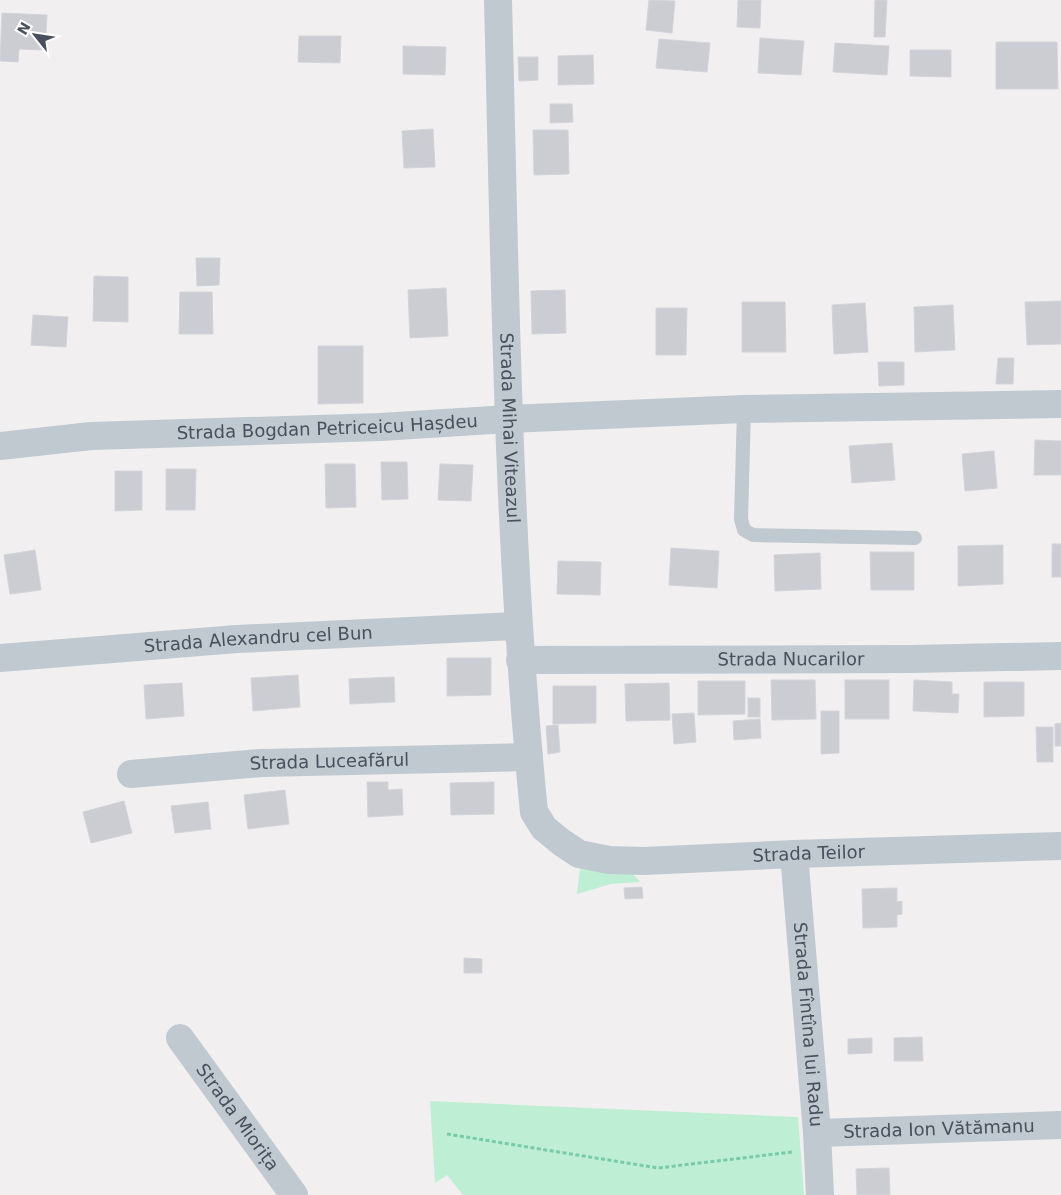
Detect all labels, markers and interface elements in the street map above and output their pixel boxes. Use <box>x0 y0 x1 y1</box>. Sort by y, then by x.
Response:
north arrow <box>10 10 60 60</box>
text: N <box>14 19 34 38</box>
street label: Strada Mihai Viteazul <box>496 332 524 524</box>
street label: Strada Bogdan Petriceicu Hașdeu <box>176 410 478 443</box>
street label: Strada Alexandru cel Bun <box>143 622 373 656</box>
street label: Strada Nucarilor <box>718 648 865 669</box>
street label: Strada Luceafărul <box>249 749 409 774</box>
street label: Strada Teilor <box>752 841 866 866</box>
street label: Strada Fîntîna lui Radu <box>790 921 827 1128</box>
street label: Strada Miorița <box>192 1059 284 1175</box>
street label: Strada Ion Vătămanu <box>843 1115 1035 1142</box>

